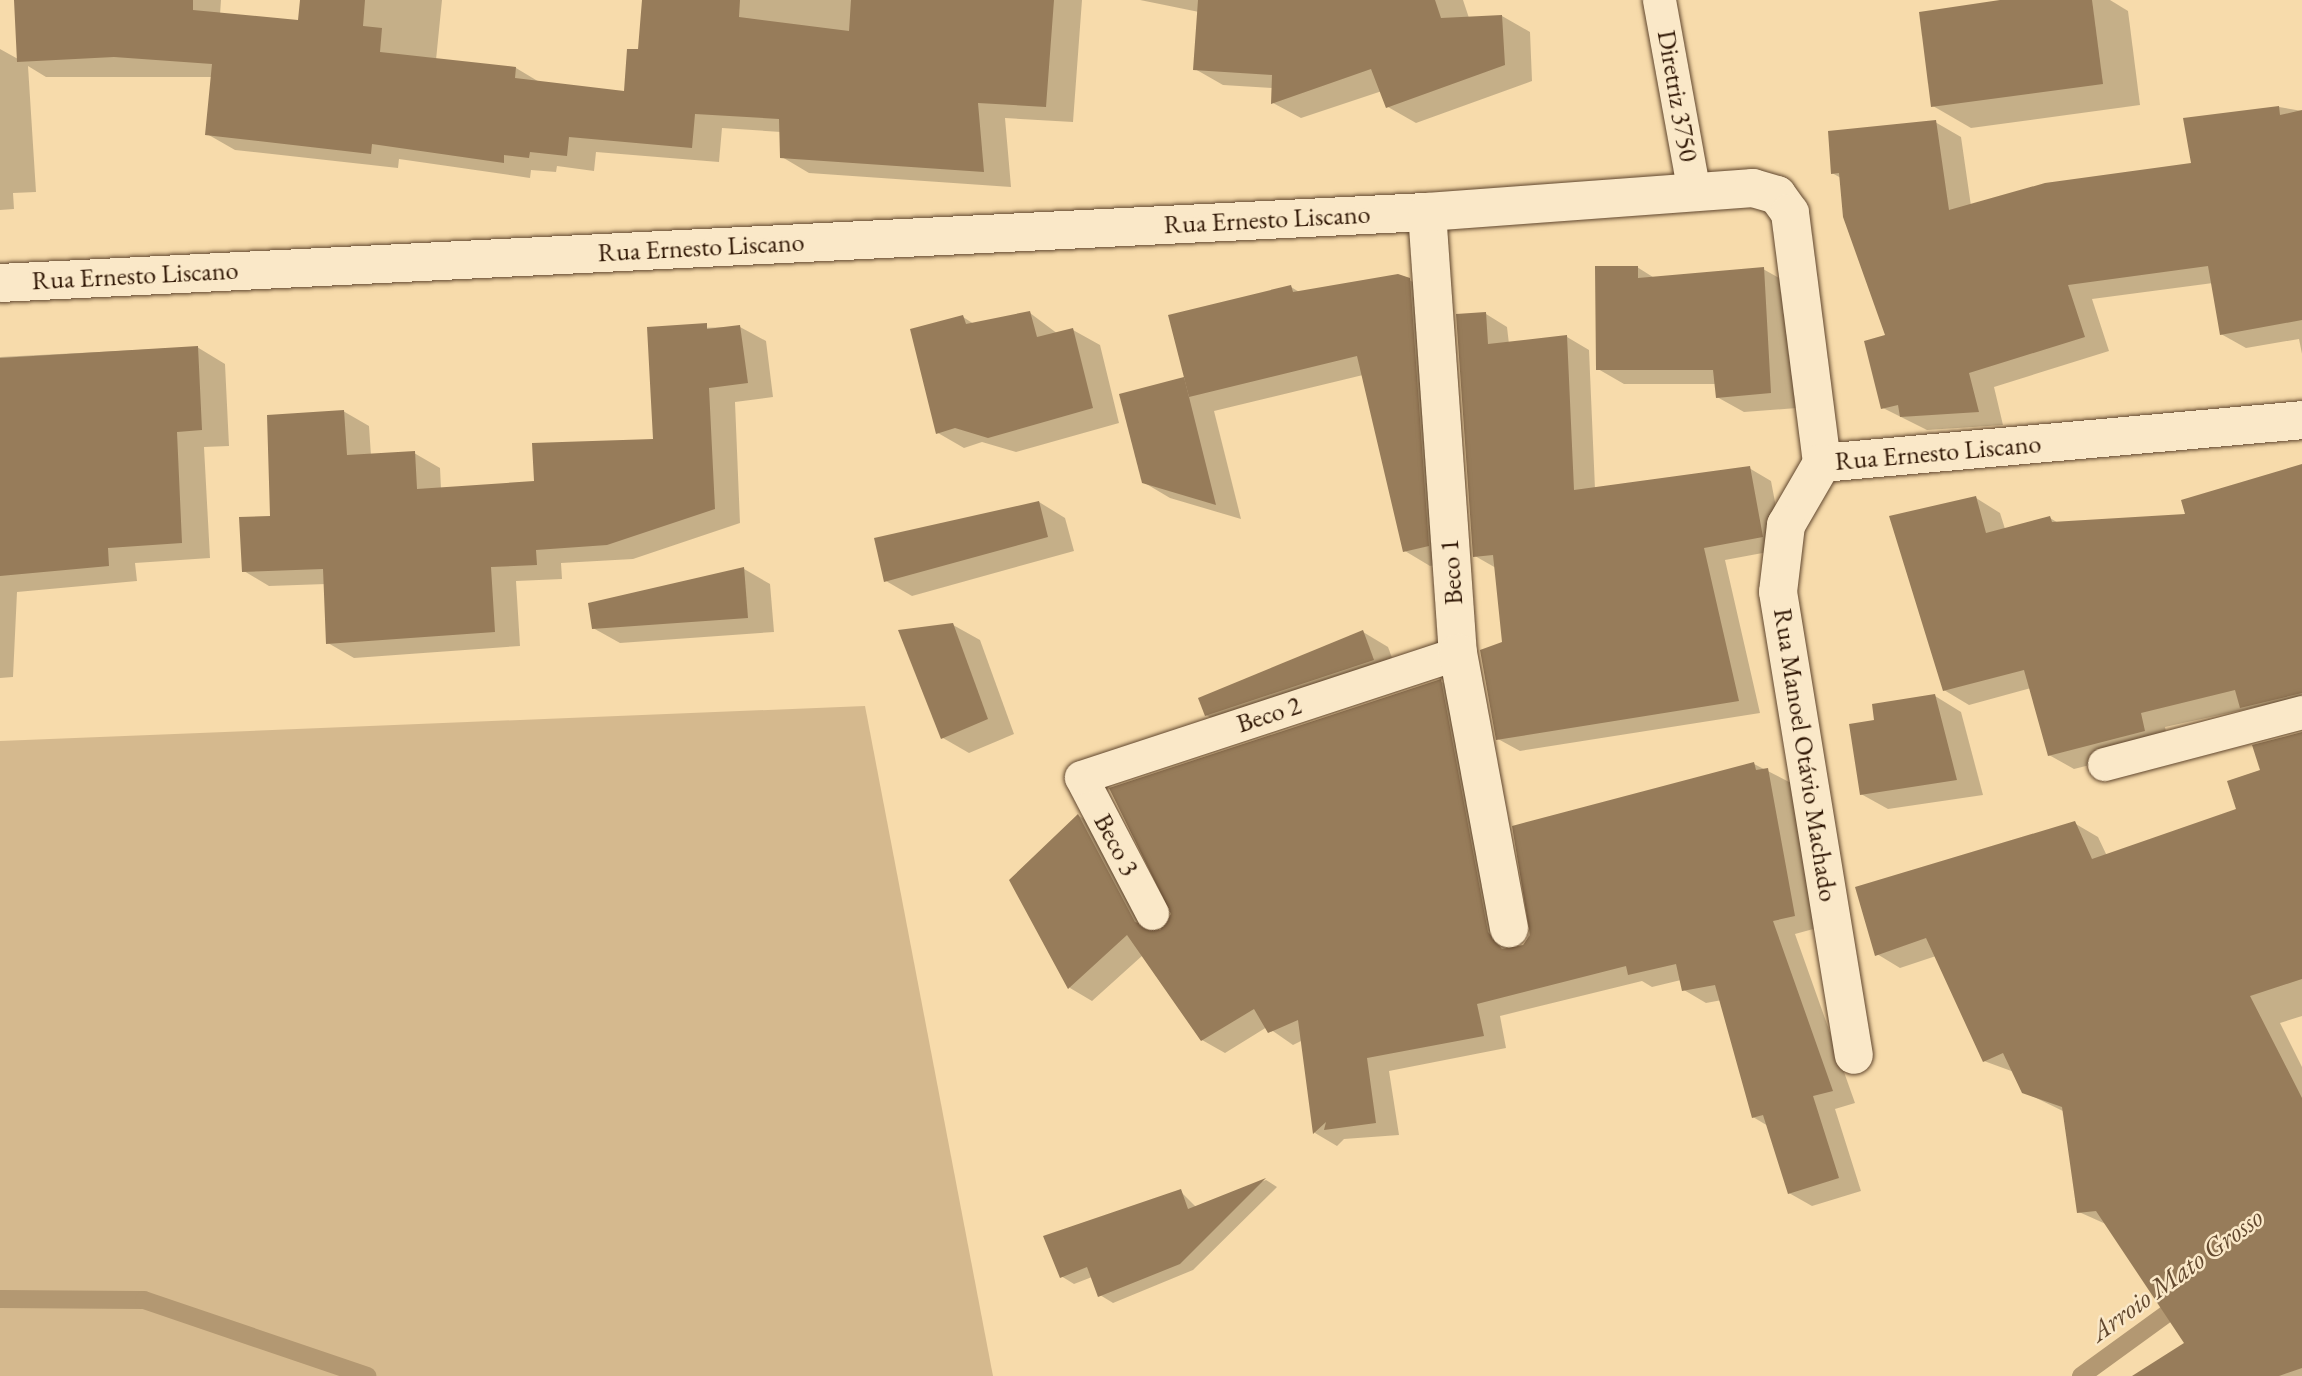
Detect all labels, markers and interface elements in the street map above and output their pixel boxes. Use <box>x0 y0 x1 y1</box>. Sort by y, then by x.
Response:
street label: Diretriz 3750 <box>1650 28 1704 164</box>
street label: Rua Ernesto Liscano <box>1163 199 1371 241</box>
street label: Rua Ernesto Liscano <box>597 227 805 269</box>
street label: Rua Ernesto Liscano <box>31 255 239 297</box>
street label: Rua Ernesto Liscano <box>1834 428 2042 478</box>
street label: Beco 1 <box>1434 538 1470 606</box>
street label: Rua Manoel Otávio Machado <box>1766 606 1844 904</box>
street label: Beco 2 <box>1233 690 1305 740</box>
street label: Beco 3 <box>1087 809 1145 881</box>
water label: Arroio Mato Grosso <box>2083 1200 2269 1348</box>

